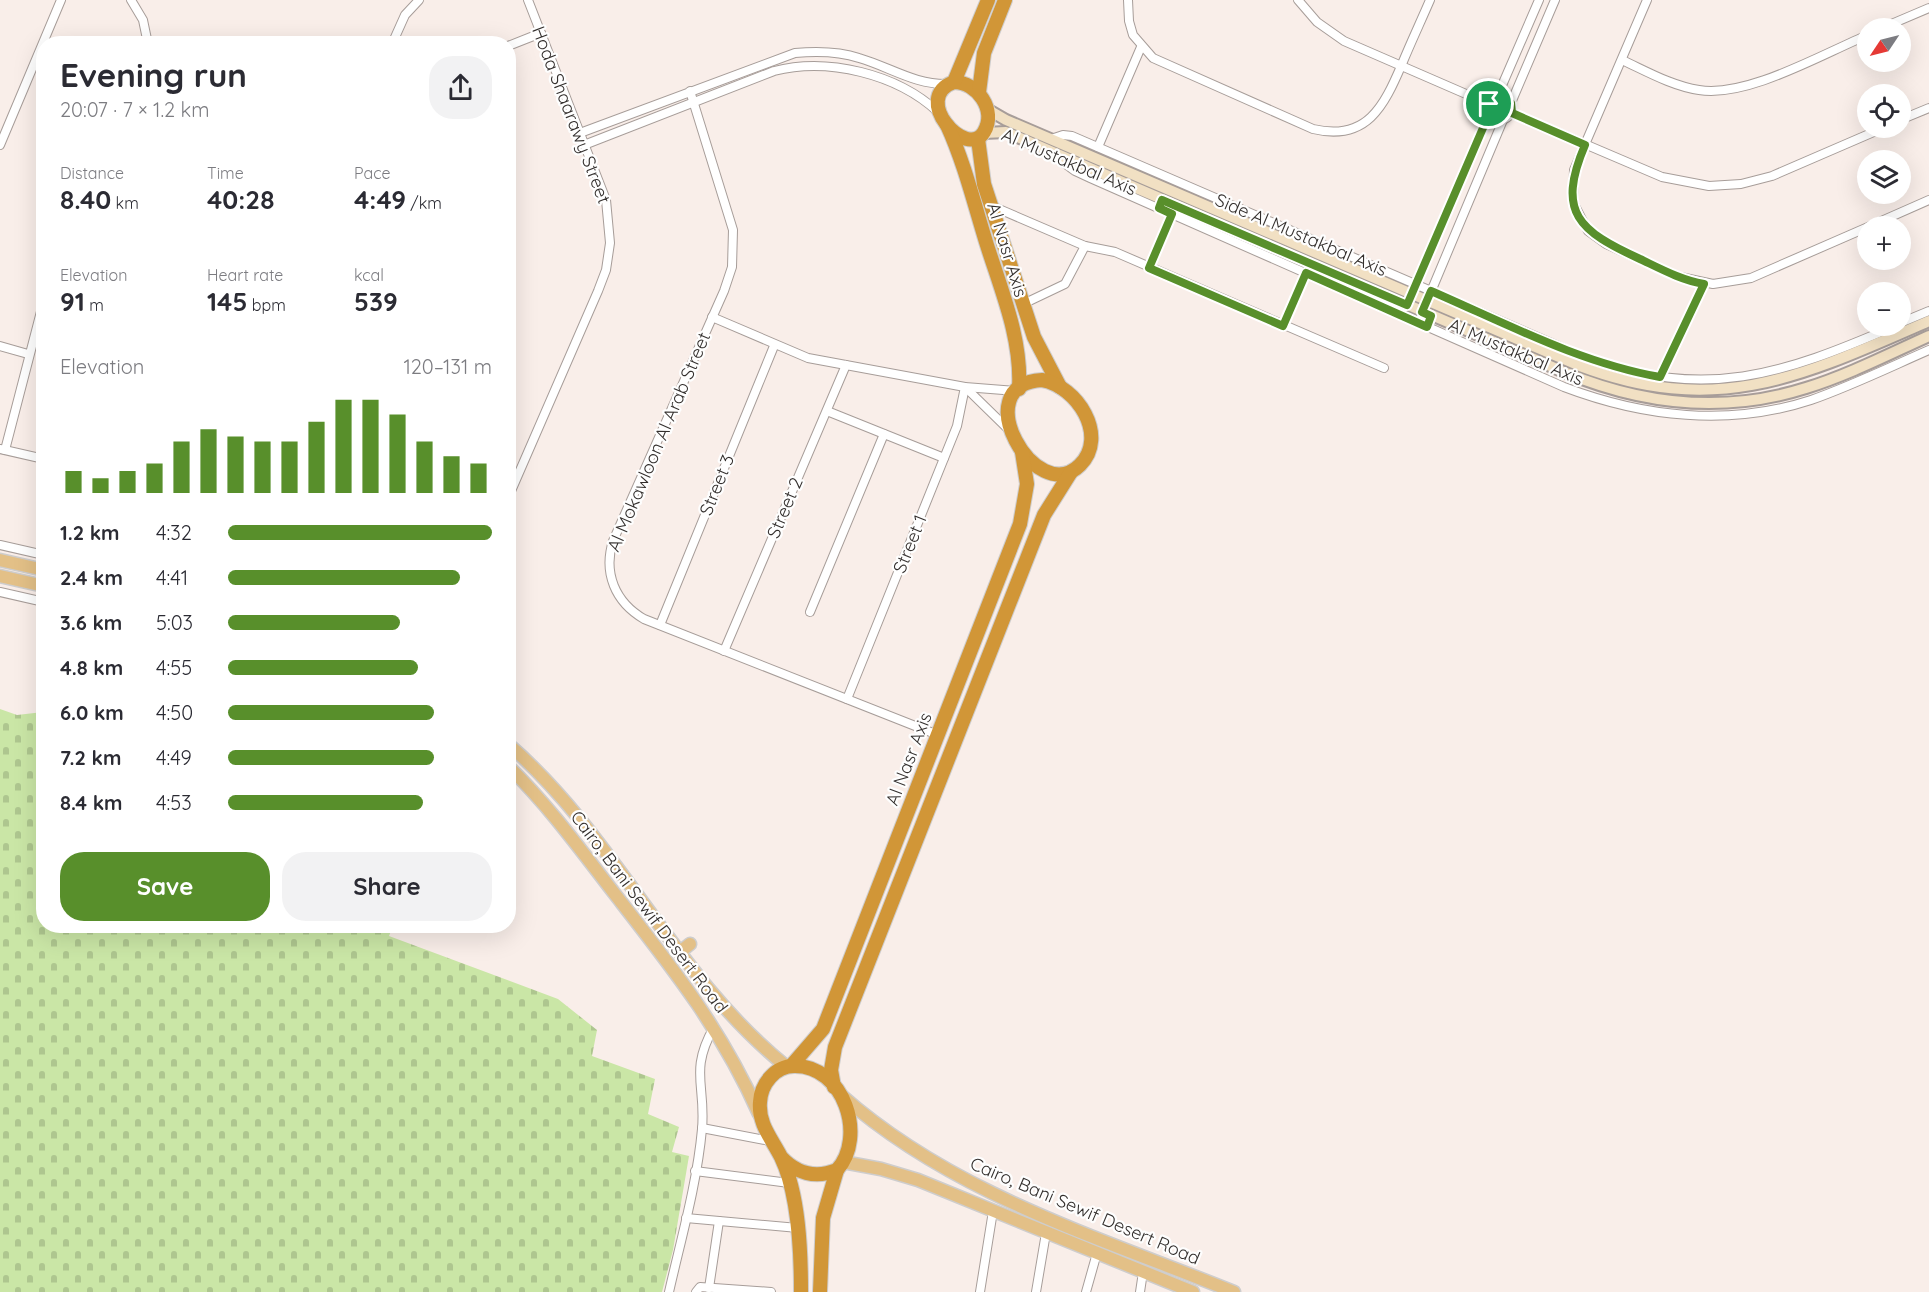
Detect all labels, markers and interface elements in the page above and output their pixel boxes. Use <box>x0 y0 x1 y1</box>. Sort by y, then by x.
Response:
north arrow <box>1857 18 1911 72</box>
map controls <box>1857 18 1911 336</box>
street label: Hoda Shaarawy Street <box>527 23 616 207</box>
text: Evening run <box>60 54 247 95</box>
button: share <box>429 56 492 119</box>
pin <box>1463 78 1514 129</box>
button: locate <box>1857 84 1911 138</box>
icon: arrive <box>1472 87 1505 120</box>
text: 20:07 · 7 × 1.2 km <box>60 97 210 122</box>
street label: Al Mustakbal Axis <box>998 123 1140 200</box>
button: layers <box>1857 150 1911 204</box>
text: Distance <box>60 163 124 183</box>
text: Time <box>207 163 244 183</box>
text: Pace <box>354 163 390 183</box>
text: 8.40 <box>60 183 111 216</box>
text: 40:28 <box>207 183 274 216</box>
text: 4:49 <box>354 183 406 216</box>
street label: Side Al Mustakbal Axis <box>1212 188 1391 281</box>
text: km <box>111 193 139 213</box>
text: /km <box>406 193 442 213</box>
street label: Al Nasr Axis <box>982 200 1033 300</box>
button: + <box>1857 216 1911 270</box>
text: Elevation <box>60 265 127 285</box>
text: Heart rate <box>207 265 283 285</box>
text: kcal <box>354 265 384 285</box>
button: − <box>1857 282 1911 336</box>
text: 91 <box>60 285 85 318</box>
text: 145 <box>207 285 247 318</box>
text: 539 <box>354 285 398 318</box>
text: m <box>85 295 104 315</box>
text: bpm <box>247 295 286 315</box>
street label: Al Mustakbal Axis <box>1445 313 1587 390</box>
street label: Al Mokawloon Al Arab Street <box>602 329 715 555</box>
text: Elevation <box>60 354 144 379</box>
text: 120–131 m <box>403 354 492 379</box>
street label: Street 3 <box>694 451 739 519</box>
street label: Street 2 <box>761 474 808 542</box>
street label: Street 1 <box>887 511 932 576</box>
text: 1.2 km <box>60 520 120 545</box>
text: 4:32 <box>156 520 192 545</box>
text: 2.4 km <box>60 565 123 590</box>
text: 4:41 <box>156 565 188 590</box>
text: 3.6 km <box>60 610 122 635</box>
text: 5:03 <box>156 610 193 635</box>
text: 4.8 km <box>60 655 123 680</box>
text: 4:55 <box>156 655 192 680</box>
text: 6.0 km <box>60 700 124 725</box>
text: 4:50 <box>156 700 193 725</box>
street label: Al Nasr Axis <box>880 709 937 809</box>
text: 7.2 km <box>60 745 121 770</box>
text: 4:49 <box>156 745 192 770</box>
text: 8.4 km <box>60 790 123 815</box>
text: 4:53 <box>156 790 192 815</box>
street label: Cairo, Bani Sewif Desert Road <box>566 806 733 1018</box>
button: Save <box>60 852 270 921</box>
button: Share <box>282 852 492 921</box>
street label: Cairo, Bani Sewif Desert Road <box>967 1152 1204 1270</box>

